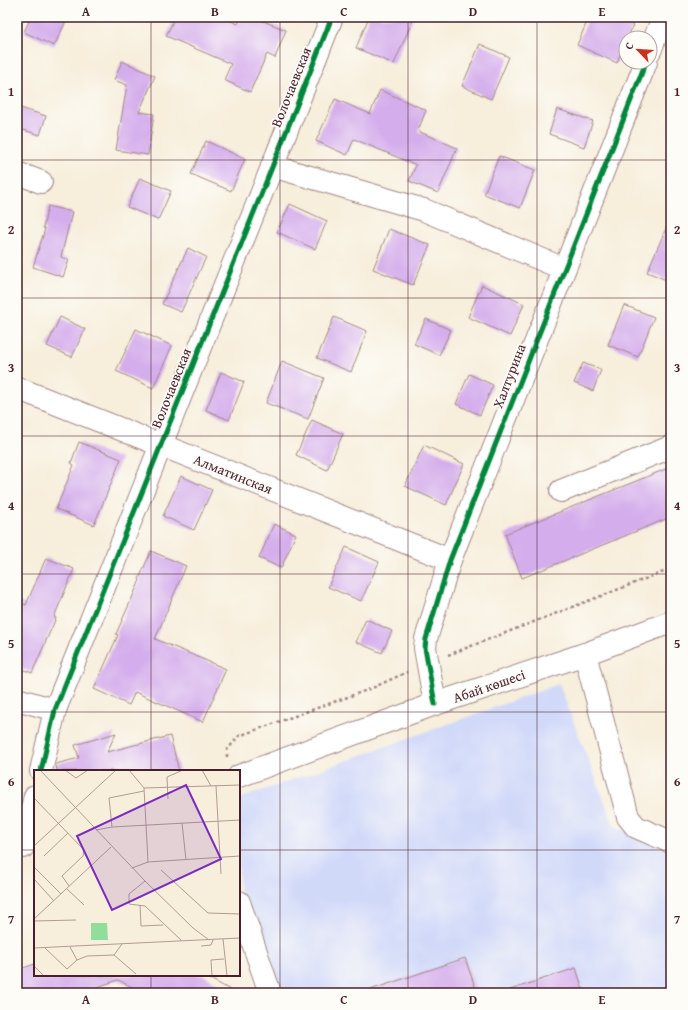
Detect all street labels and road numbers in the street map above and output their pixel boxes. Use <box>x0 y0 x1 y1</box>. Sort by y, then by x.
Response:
street label: Волочаевская <box>266 44 316 130</box>
street label: Халтурина <box>488 341 531 411</box>
street label: Волочаевская <box>146 345 196 431</box>
street label: Алматинская <box>191 449 275 499</box>
street label: Абай көшесі <box>450 664 528 708</box>

